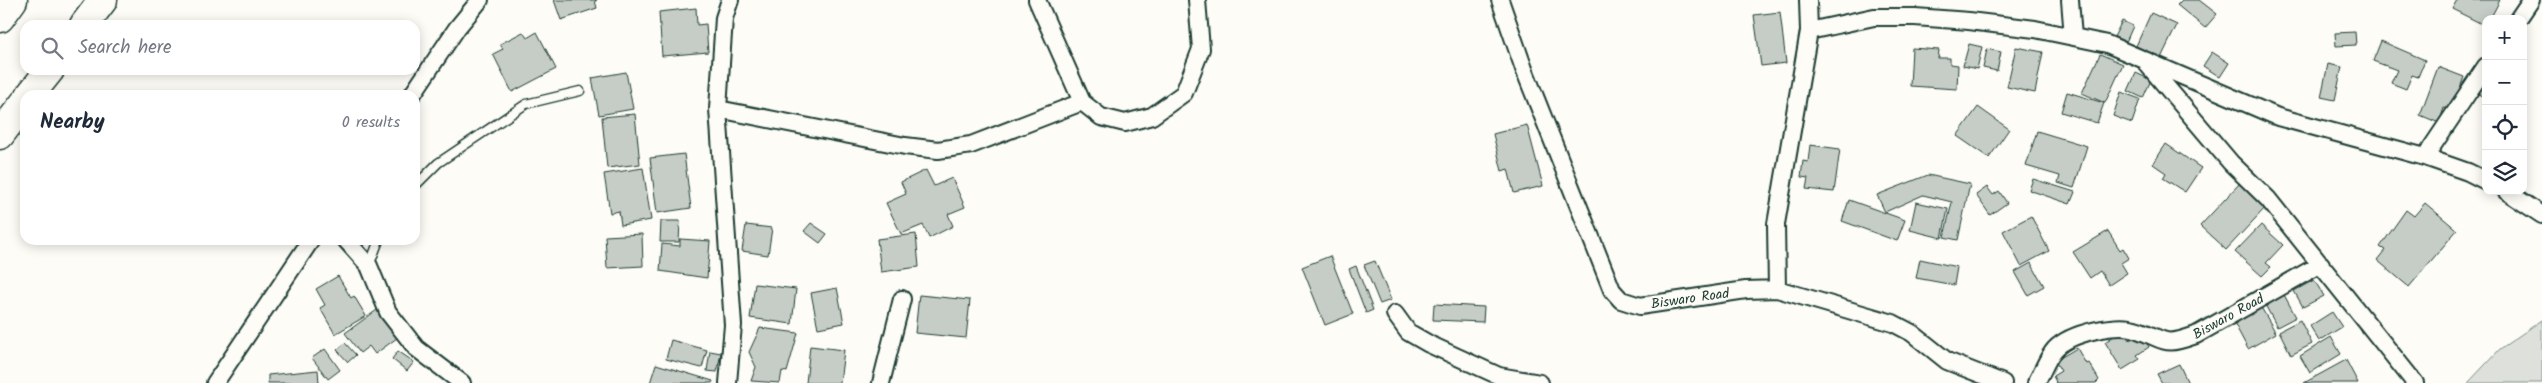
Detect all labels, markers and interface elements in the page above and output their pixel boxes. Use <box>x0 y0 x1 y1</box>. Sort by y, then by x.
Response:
map controls <box>2482 15 2527 195</box>
button: + <box>2482 15 2527 60</box>
search box <box>20 20 420 75</box>
text: Search here <box>78 33 172 63</box>
icon: search <box>38 34 66 62</box>
button: − <box>2482 60 2527 105</box>
button: locate <box>2482 105 2527 150</box>
text: Nearby <box>40 106 105 139</box>
text: 0 results <box>342 110 400 135</box>
button: layers <box>2482 150 2527 195</box>
street label: Biswaro Road <box>1650 282 1732 315</box>
street label: Biswaro Road <box>2189 288 2269 346</box>

